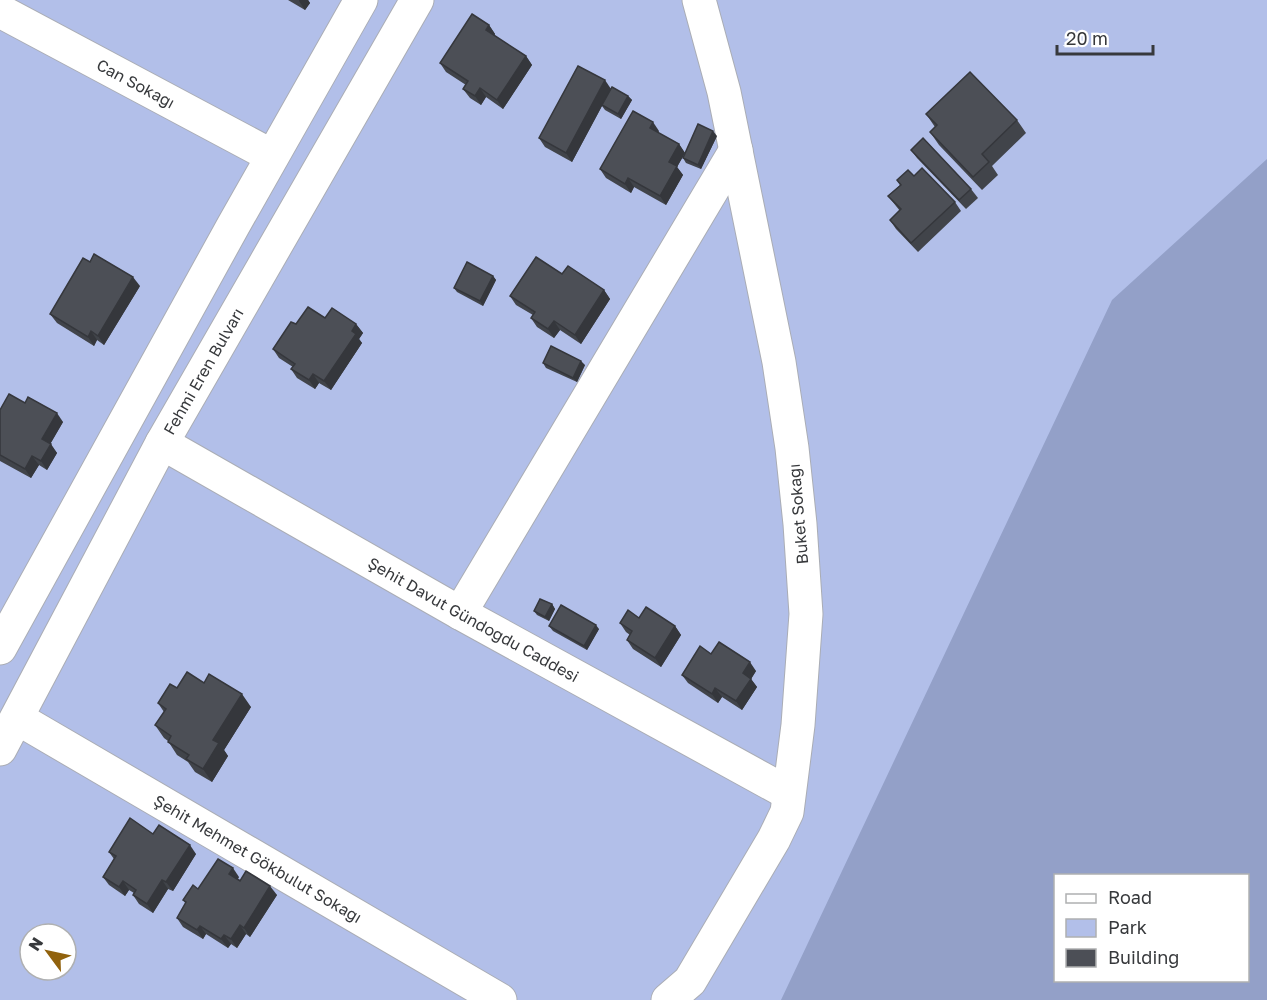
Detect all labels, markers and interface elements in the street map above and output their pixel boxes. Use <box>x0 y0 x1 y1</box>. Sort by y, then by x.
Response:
scale bar <box>1057 18 1153 56</box>
text: 20 m <box>1066 27 1108 49</box>
street label: Can Sokağı <box>93 54 178 112</box>
street label: Fehmi Eren Bulvarı <box>159 304 248 438</box>
street label: Buket Sokağı <box>784 463 812 565</box>
street label: Şehit Davut Gündoğdu Caddesi <box>364 553 582 686</box>
street label: Şehit Mehmet Gökbulut Sokağı <box>150 790 366 927</box>
legend <box>1054 874 1249 982</box>
text: Road <box>1108 886 1152 908</box>
text: Park <box>1108 916 1147 938</box>
north arrow <box>18 922 78 982</box>
text: N <box>24 933 47 954</box>
text: Building <box>1108 946 1179 968</box>

